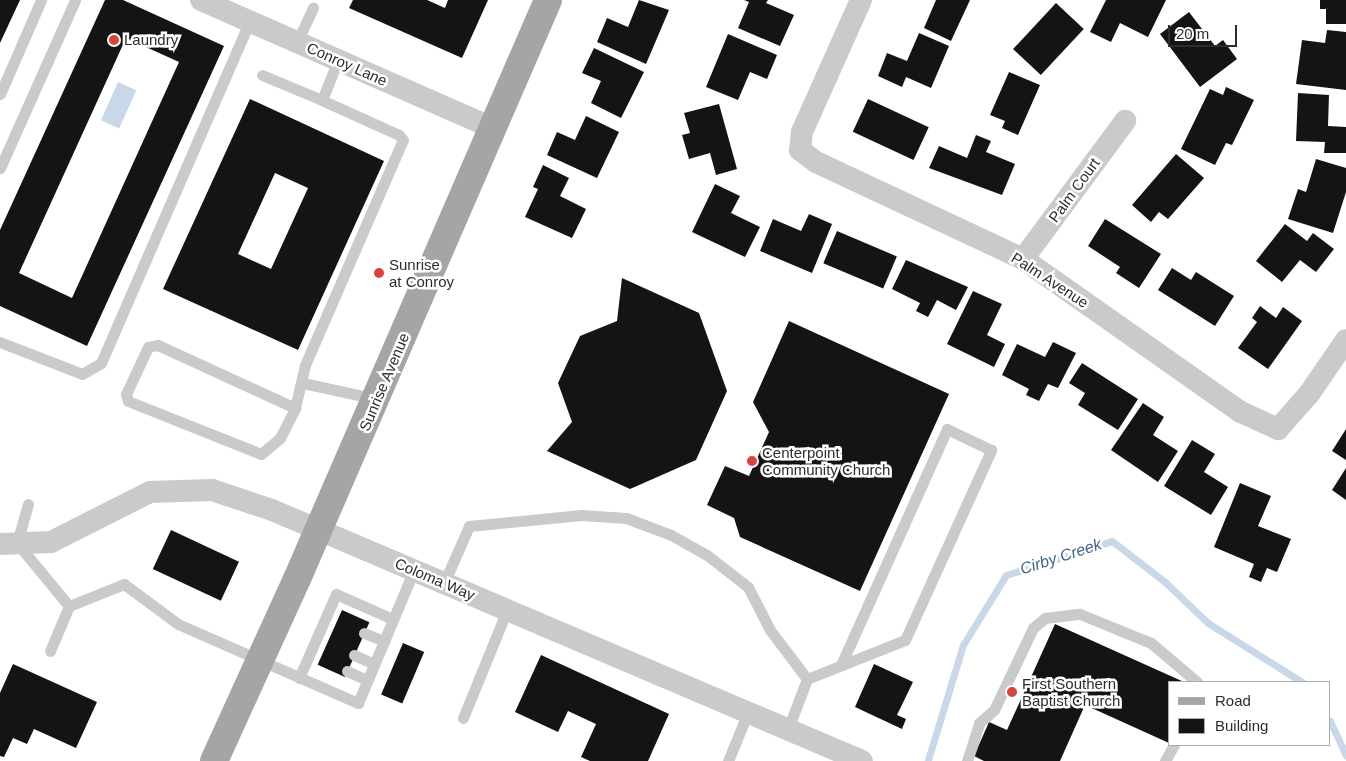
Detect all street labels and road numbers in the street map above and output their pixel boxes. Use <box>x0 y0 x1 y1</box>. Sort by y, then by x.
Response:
street label: Conroy Lane <box>304 38 390 90</box>
street label: Palm Court <box>1045 154 1103 226</box>
street label: Palm Avenue <box>1008 248 1092 312</box>
street label: Sunrise Avenue <box>355 330 413 434</box>
street label: Coloma Way <box>392 554 478 604</box>

